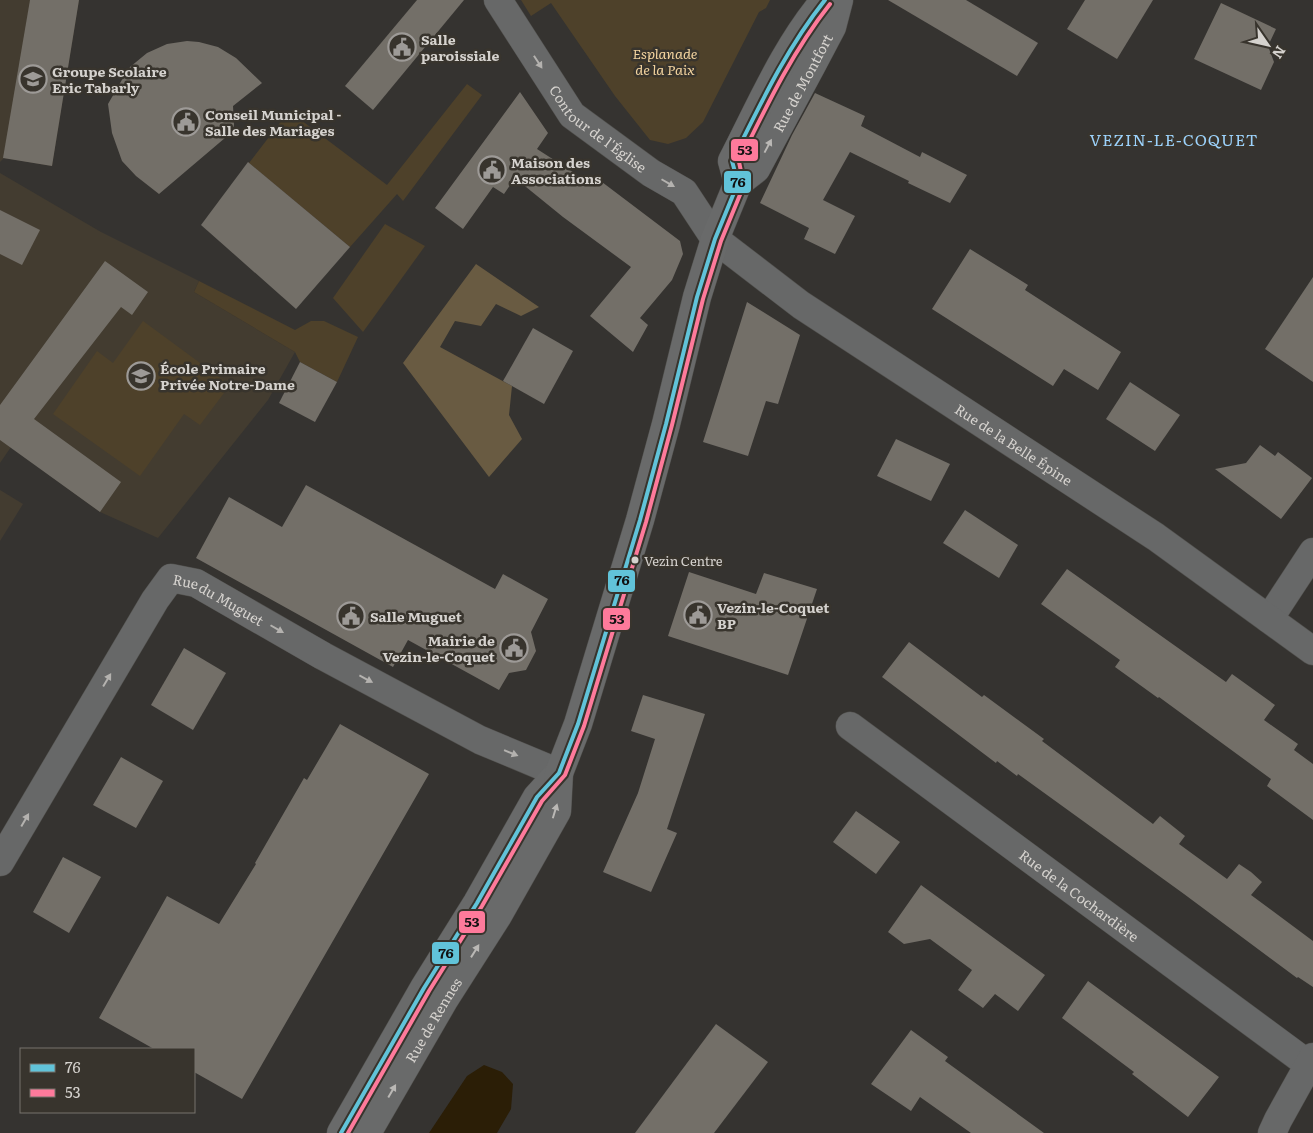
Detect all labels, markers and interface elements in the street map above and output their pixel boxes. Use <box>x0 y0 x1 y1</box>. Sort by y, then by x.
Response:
north arrow <box>1243 20 1293 70</box>
place label: Salle paroissiale <box>421 29 500 65</box>
street label: Rue de Montfort <box>768 30 837 135</box>
public building icon: Salle paroissiale <box>387 32 417 62</box>
text: N <box>1268 42 1291 63</box>
park label: Esplanade de la Paix <box>632 43 698 79</box>
one-way arrow <box>534 55 543 68</box>
place label: Groupe Scolaire Eric Tabarly <box>52 61 167 97</box>
school or university icon: Groupe Scolaire Eric Tabarly <box>18 64 48 94</box>
street label: Contour de l'Église <box>545 81 651 177</box>
place label: Conseil Municipal - Salle des Mariages <box>205 104 341 140</box>
public building icon: Conseil Municipal - Salle des Mariages <box>171 107 201 137</box>
district label: VEZIN-LE-COQUET <box>1090 127 1258 151</box>
line badge: 53 <box>730 138 759 162</box>
text: 53 <box>737 139 753 159</box>
one-way arrow <box>764 139 772 153</box>
place label: Maison des Associations <box>511 152 601 188</box>
public building icon: Maison des Associations <box>477 155 507 185</box>
line badge: 76 <box>723 170 752 194</box>
text: 76 <box>730 171 746 191</box>
one-way arrow <box>661 178 674 187</box>
place label: École Primaire Privée Notre-Dame <box>160 358 295 394</box>
school or university icon: École Primaire Privée Notre-Dame <box>126 361 156 391</box>
street label: Rue de la Belle Épine <box>951 398 1077 490</box>
place label: Vezin Centre <box>644 551 723 570</box>
marker: Vezin Centre <box>630 555 640 565</box>
street label: Rue du Muguet <box>171 569 268 630</box>
line badge: 76 <box>607 569 636 593</box>
text: 76 <box>614 569 630 589</box>
place label: Vezin-le-Coquet BP <box>717 597 830 633</box>
public building icon: Vezin-le-Coquet BP <box>683 600 713 630</box>
public building icon: Salle Muguet <box>336 601 366 631</box>
place label: Salle Muguet <box>370 606 463 626</box>
line badge: 53 <box>602 607 631 631</box>
text: 53 <box>609 608 625 628</box>
one-way arrow <box>270 625 283 634</box>
place label: Mairie de Vezin-le-Coquet <box>383 630 496 666</box>
public building icon: Mairie de Vezin-le-Coquet <box>499 633 529 663</box>
one-way arrow <box>102 674 111 687</box>
one-way arrow <box>359 675 373 683</box>
one-way arrow <box>503 750 518 757</box>
one-way arrow <box>552 803 560 818</box>
one-way arrow <box>20 814 29 827</box>
street label: Rue de la Cochardière <box>1015 844 1143 946</box>
line badge: 53 <box>458 910 486 934</box>
text: 53 <box>464 911 480 931</box>
line badge: 76 <box>431 941 460 965</box>
text: 76 <box>438 942 454 962</box>
one-way arrow <box>470 945 480 958</box>
street label: Rue de Rennes <box>400 973 466 1066</box>
legend <box>20 1048 195 1113</box>
text: 76 <box>65 1055 81 1078</box>
text: 53 <box>65 1080 81 1103</box>
one-way arrow <box>387 1084 396 1097</box>

